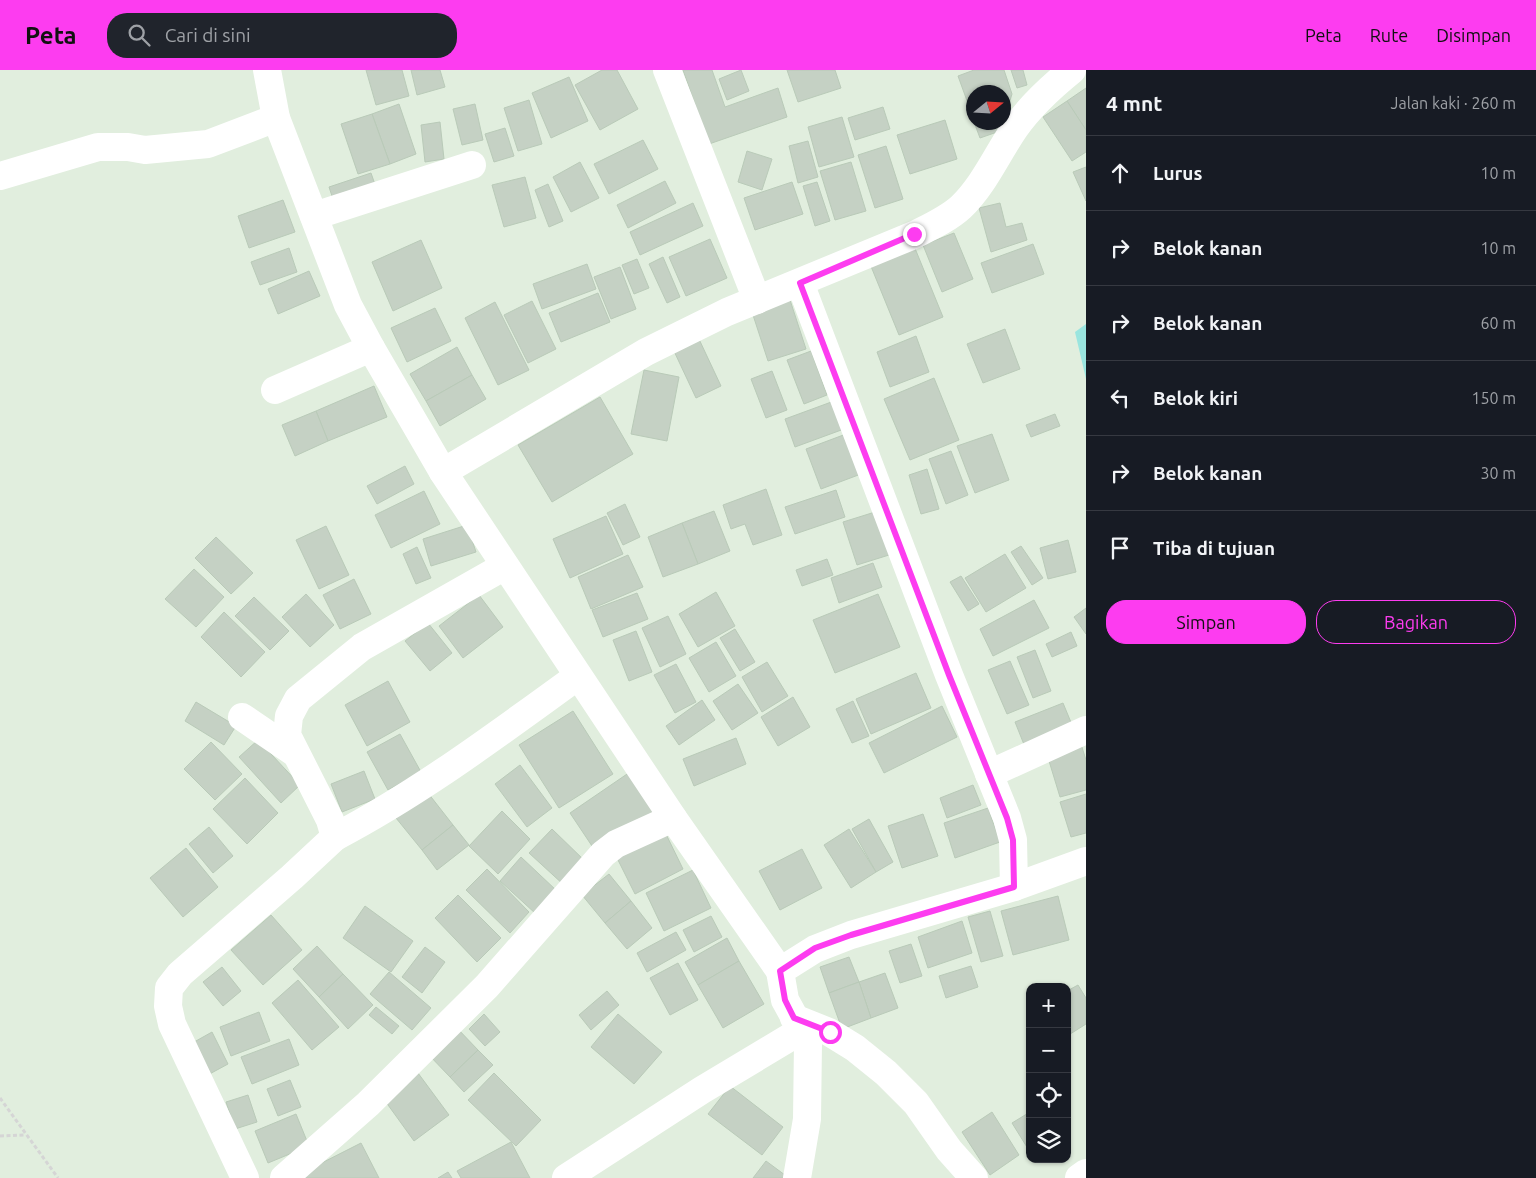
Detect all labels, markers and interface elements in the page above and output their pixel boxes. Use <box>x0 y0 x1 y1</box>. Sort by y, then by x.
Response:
search box <box>107 13 457 58</box>
icon: search <box>125 21 153 49</box>
text: Peta <box>25 22 77 49</box>
text: Cari di sini <box>165 24 251 46</box>
text: Peta <box>1305 25 1342 45</box>
text: Rute <box>1370 25 1408 45</box>
text: Disimpan <box>1436 25 1511 45</box>
north arrow <box>966 85 1011 130</box>
text: 4 mnt <box>1106 91 1162 115</box>
text: Jalan kaki · 260 m <box>1391 94 1516 112</box>
icon: ahead <box>1106 159 1134 187</box>
text: Lurus <box>1153 162 1202 184</box>
text: 10 m <box>1480 164 1516 182</box>
route end <box>903 223 926 246</box>
icon: right <box>1106 234 1134 262</box>
text: Belok kanan <box>1153 237 1262 259</box>
text: 10 m <box>1480 239 1516 257</box>
icon: right <box>1106 309 1134 337</box>
text: Belok kanan <box>1153 312 1262 334</box>
text: 60 m <box>1480 314 1516 332</box>
icon: left <box>1106 384 1134 412</box>
text: Belok kiri <box>1153 387 1238 409</box>
text: 150 m <box>1471 389 1516 407</box>
icon: right <box>1106 459 1134 487</box>
text: Belok kanan <box>1153 462 1262 484</box>
text: 30 m <box>1480 464 1516 482</box>
icon: arrive <box>1106 534 1134 562</box>
text: Tiba di tujuan <box>1153 537 1275 559</box>
button: Simpan <box>1106 600 1306 644</box>
button: Bagikan <box>1316 600 1516 644</box>
map controls <box>1026 983 1071 1163</box>
button: + <box>1026 983 1071 1028</box>
route start <box>819 1021 842 1044</box>
button: − <box>1026 1028 1071 1073</box>
button: locate <box>1026 1073 1071 1118</box>
button: layers <box>1026 1118 1071 1163</box>

